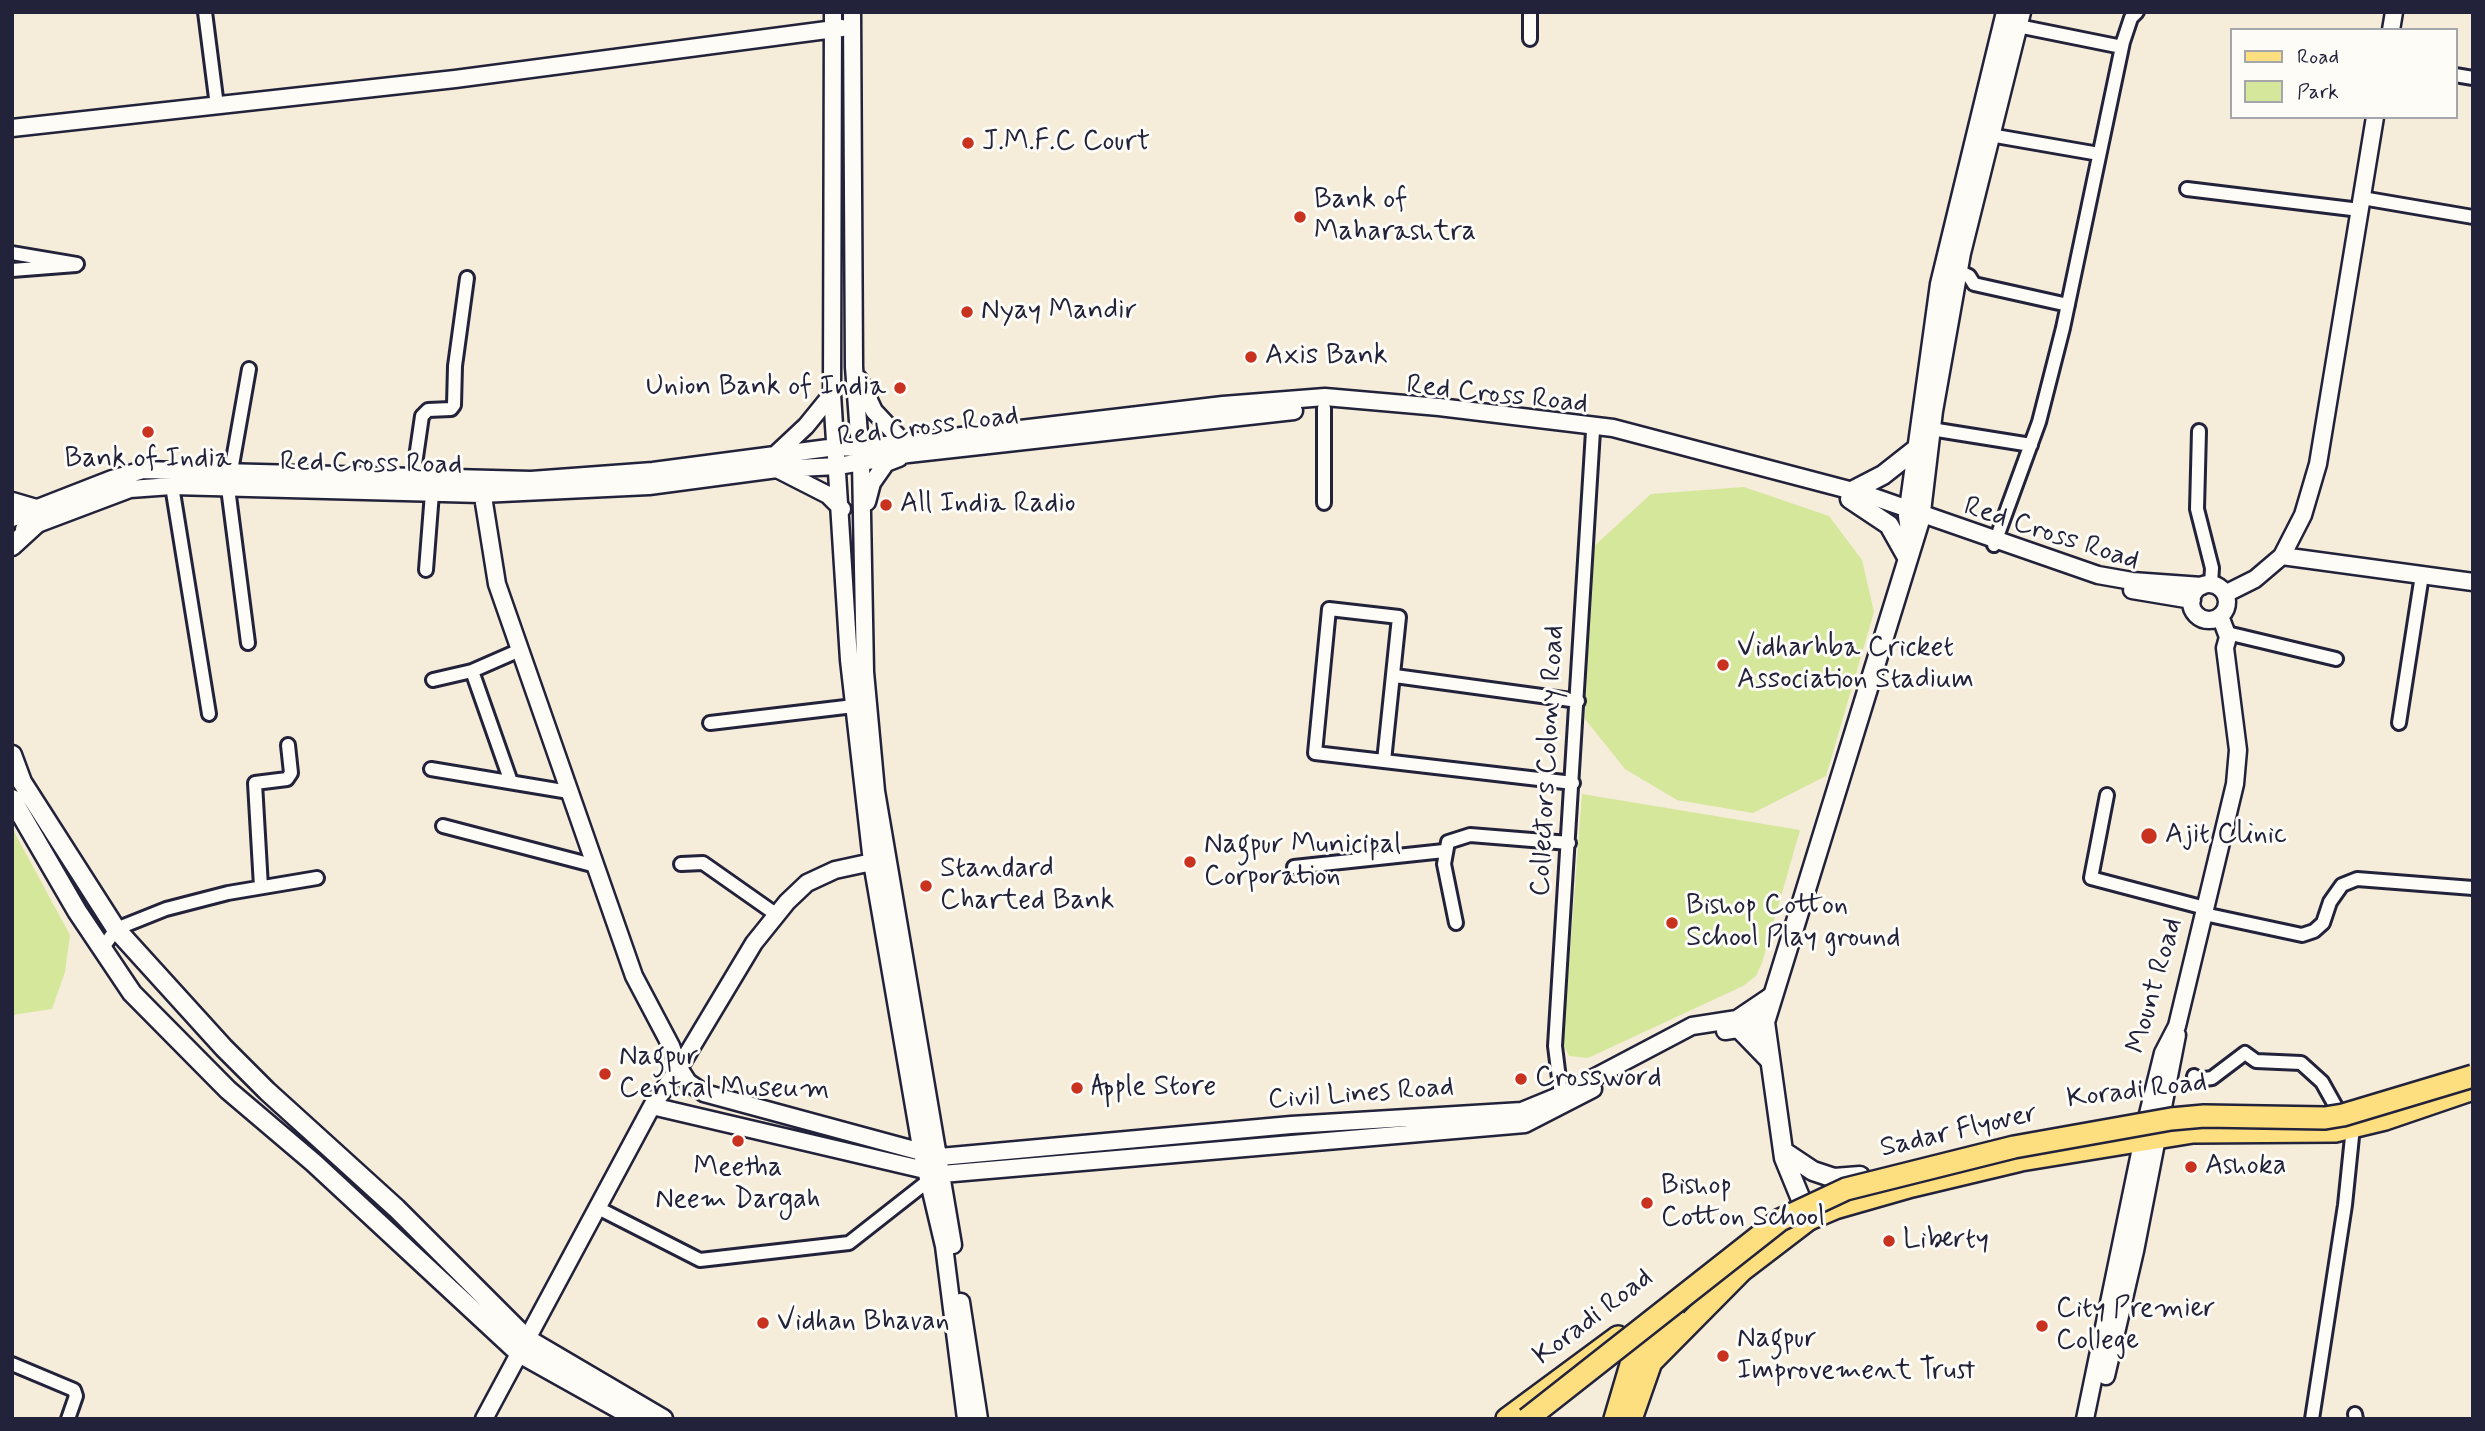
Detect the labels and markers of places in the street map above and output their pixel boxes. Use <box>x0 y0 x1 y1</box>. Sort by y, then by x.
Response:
place label: J.M.F.C Court <box>982 126 1150 160</box>
marker: J.M.F.C Court <box>960 135 976 151</box>
place label: Bank of Maharashtra <box>1314 184 1476 250</box>
marker: Bank of Maharashtra <box>1292 209 1308 225</box>
place label: Nyay Mandir <box>981 295 1137 329</box>
marker: Nyay Mandir <box>959 304 975 320</box>
place label: Axis Bank <box>1265 340 1388 374</box>
marker: Axis Bank <box>1243 349 1259 365</box>
place label: Union Bank of India <box>646 371 886 405</box>
marker: Union Bank of India <box>892 380 908 396</box>
marker: Bank of India <box>140 424 156 440</box>
place label: Bank of India <box>64 443 232 477</box>
place label: All India Radio <box>900 488 1076 522</box>
marker: All India Radio <box>878 497 894 513</box>
place label: Vidharhba Cricket Association Stadium <box>1737 632 1974 698</box>
marker: Vidharhba Cricket Association Stadium <box>1715 657 1731 673</box>
place label: Ajit Clinic <box>2165 819 2287 853</box>
marker: Ajit Clinic <box>2139 826 2159 846</box>
place label: Nagpur Municipal Corporation <box>1204 829 1401 895</box>
place label: Standard Charted Bank <box>940 853 1114 919</box>
marker: Nagpur Municipal Corporation <box>1182 854 1198 870</box>
marker: Standard Charted Bank <box>918 878 934 894</box>
place label: Bishop Cotton School Play ground <box>1686 890 1900 956</box>
marker: Bishop Cotton School Play ground <box>1664 915 1680 931</box>
place label: Nagpur Central Museum <box>619 1041 829 1107</box>
place label: Crossword <box>1535 1062 1662 1096</box>
marker: Nagpur Central Museum <box>597 1066 613 1082</box>
place label: Apple Store <box>1091 1071 1216 1105</box>
marker: Crossword <box>1513 1071 1529 1087</box>
marker: Apple Store <box>1069 1080 1085 1096</box>
marker: Meetha Neem Dargah <box>730 1133 746 1149</box>
place label: Ashoka <box>2205 1150 2287 1184</box>
place label: Meetha Neem Dargah <box>655 1152 821 1218</box>
marker: Ashoka <box>2183 1159 2199 1175</box>
place label: Bishop Cotton School <box>1661 1170 1825 1236</box>
marker: Bishop Cotton School <box>1639 1195 1655 1211</box>
place label: Liberty <box>1903 1224 1989 1258</box>
marker: Liberty <box>1881 1233 1897 1249</box>
place label: City Premier College <box>2056 1293 2215 1359</box>
place label: Vidhan Bhavan <box>777 1306 950 1340</box>
marker: Vidhan Bhavan <box>755 1315 771 1331</box>
marker: City Premier College <box>2034 1318 2050 1334</box>
place label: Nagpur Improvement Trust <box>1737 1323 1975 1389</box>
marker: Nagpur Improvement Trust <box>1715 1348 1731 1364</box>

